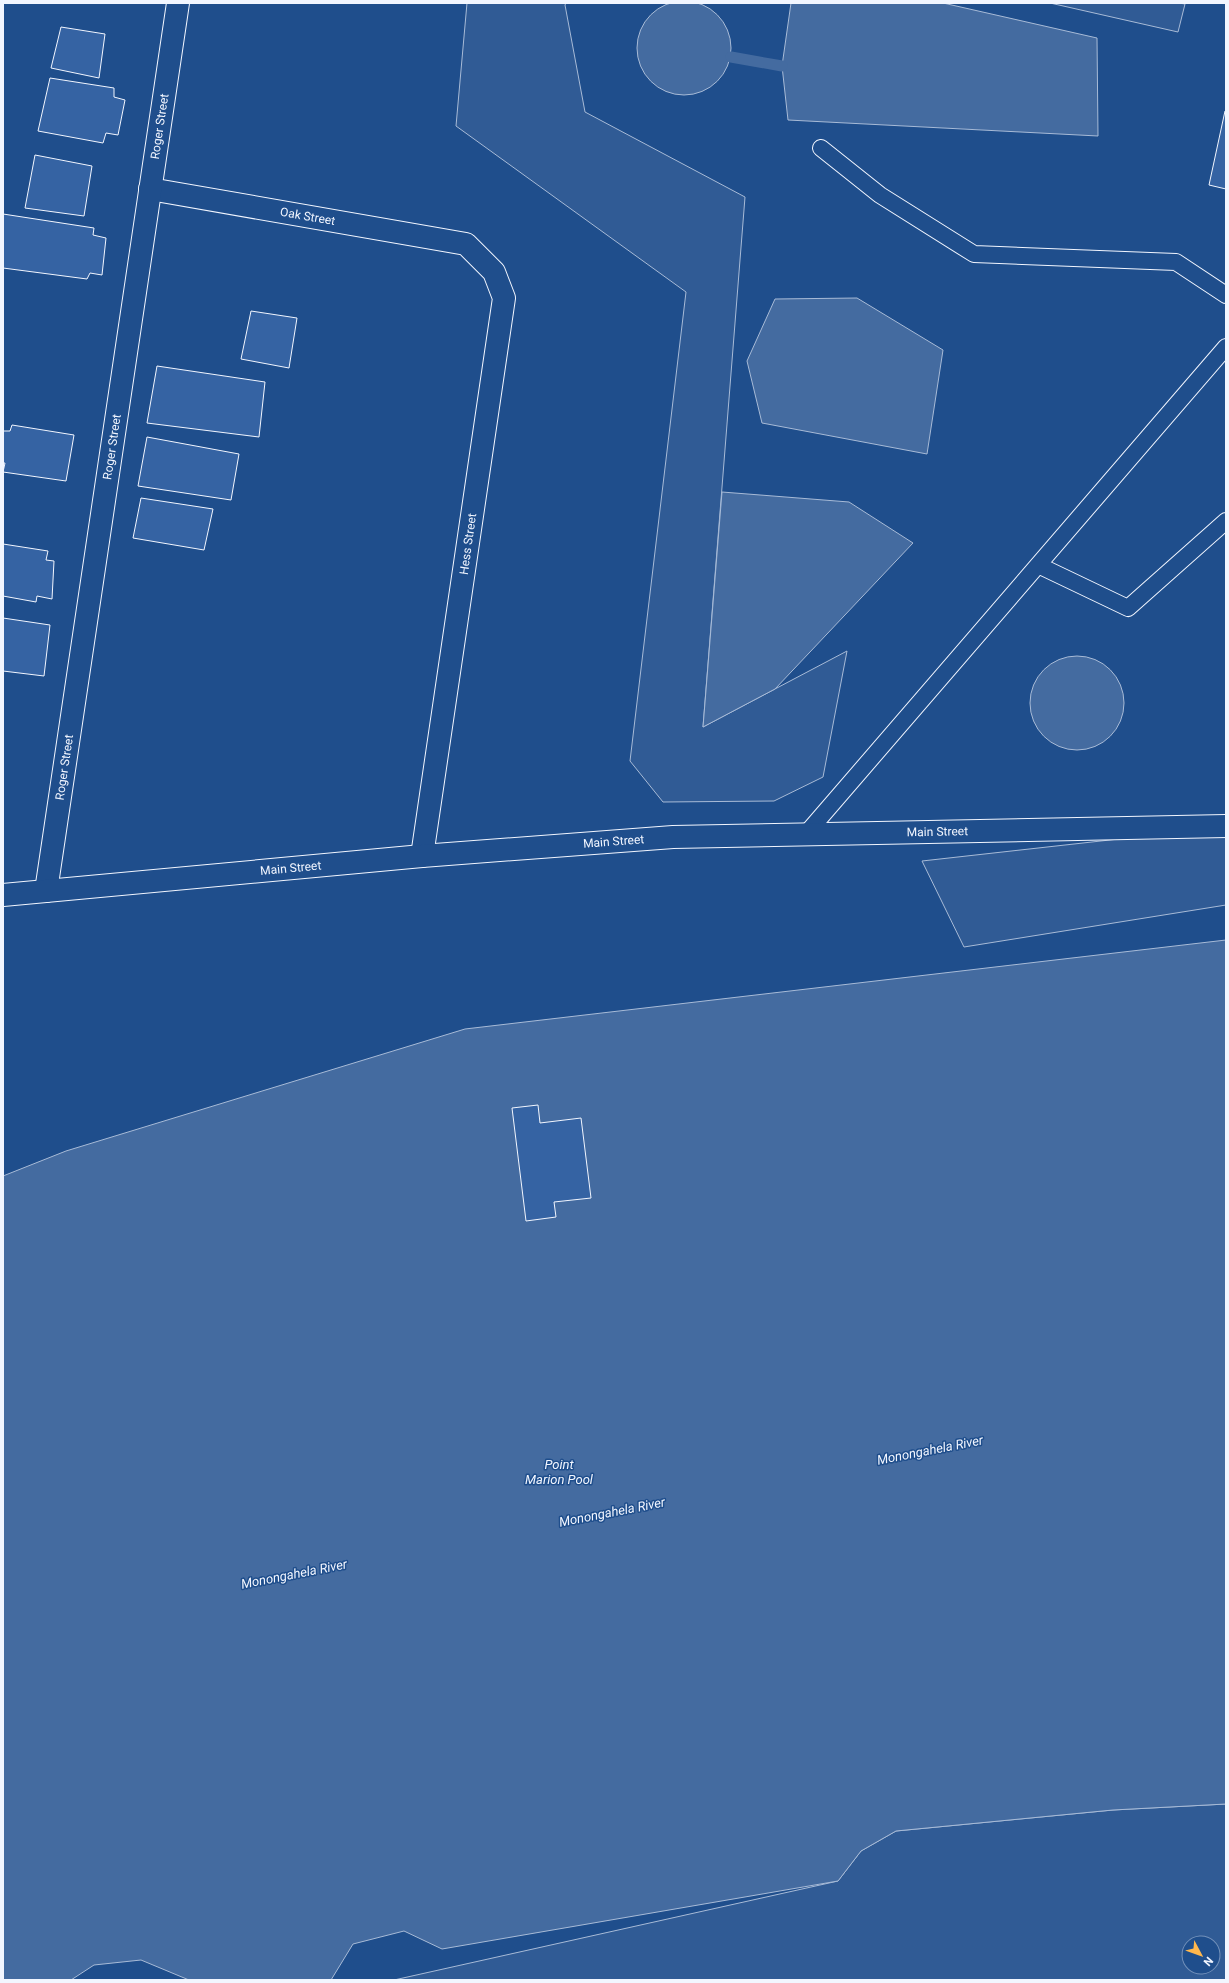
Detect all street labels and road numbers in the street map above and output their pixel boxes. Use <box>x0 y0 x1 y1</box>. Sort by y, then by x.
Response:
street label: Roger Street <box>148 93 171 160</box>
street label: Oak Street <box>279 205 336 228</box>
street label: Roger Street <box>100 413 124 481</box>
street label: Hess Street <box>457 512 479 576</box>
street label: Roger Street <box>53 734 76 801</box>
street label: Main Street <box>907 824 968 839</box>
street label: Main Street <box>583 832 645 851</box>
street label: Main Street <box>260 858 322 878</box>

